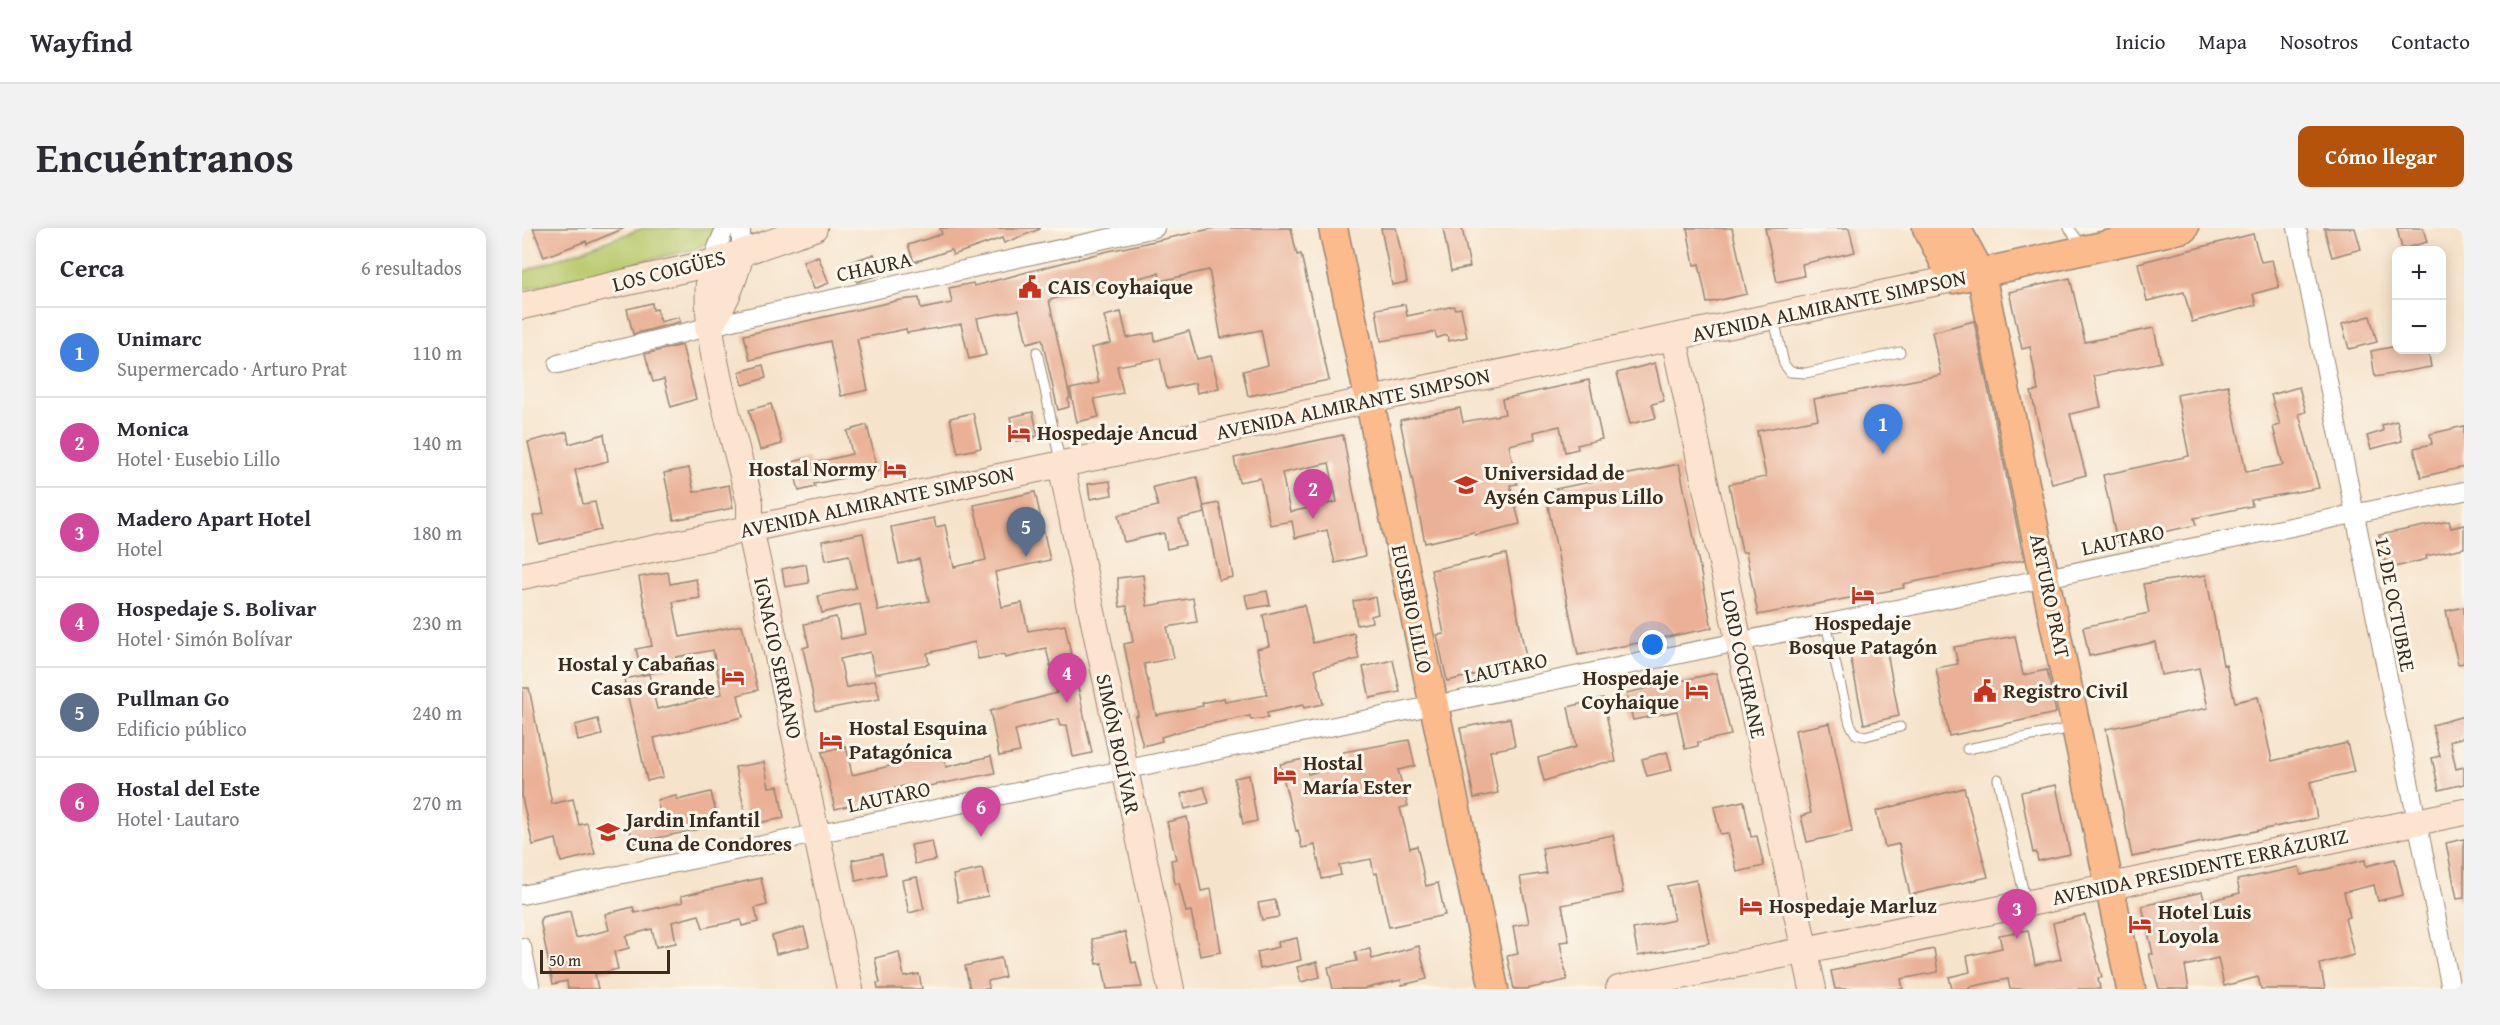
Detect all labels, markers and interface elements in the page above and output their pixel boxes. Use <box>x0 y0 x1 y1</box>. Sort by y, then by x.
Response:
text: Wayfind <box>30 21 132 62</box>
text: Inicio <box>2116 26 2166 57</box>
text: Mapa <box>2199 26 2247 57</box>
text: Nosotros <box>2280 26 2358 57</box>
text: Contacto <box>2391 26 2470 57</box>
text: Encuéntranos <box>36 126 294 187</box>
button: Cómo llegar <box>2298 126 2464 187</box>
street label: LOS COIGÜES <box>609 241 729 300</box>
street label: CHAURA <box>834 243 915 290</box>
map controls <box>2392 246 2446 354</box>
button: + <box>2392 246 2446 300</box>
text: Cerca <box>60 248 124 287</box>
text: 6 resultados <box>361 253 462 282</box>
street label: AVENIDA ALMIRANTE SIMPSON <box>1689 261 1969 350</box>
place label: CAIS Coyhaique <box>1048 271 1193 302</box>
public building icon: CAIS Coyhaique <box>1017 274 1043 300</box>
button: − <box>2392 300 2446 354</box>
text: Unimarc <box>117 322 202 354</box>
text: 1 <box>74 338 85 367</box>
text: 110 m <box>412 338 462 367</box>
text: Supermercado · Arturo Prat <box>117 354 347 383</box>
street label: AVENIDA ALMIRANTE SIMPSON <box>1213 359 1493 448</box>
pin: 1 <box>1864 404 1902 454</box>
text: Monica <box>117 412 189 444</box>
place label: Hospedaje Ancud <box>1037 417 1198 448</box>
hotel icon: Hospedaje Ancud <box>1006 420 1032 446</box>
text: 2 <box>74 428 85 457</box>
text: 140 m <box>412 428 462 457</box>
text: Hotel · Eusebio Lillo <box>117 444 280 473</box>
place label: Hostal Normy <box>749 453 877 484</box>
hotel icon: Hostal Normy <box>882 456 908 482</box>
street label: AVENIDA ALMIRANTE SIMPSON <box>737 457 1017 546</box>
place label: Universidad de Aysén Campus Lillo <box>1484 457 1663 512</box>
pin: 2 <box>1294 470 1332 519</box>
school or university icon: Universidad de Aysén Campus Lillo <box>1453 472 1479 498</box>
text: Madero Apart Hotel <box>117 502 311 534</box>
pin: 5 <box>1006 508 1046 557</box>
street label: LAUTARO <box>2079 516 2167 563</box>
text: 3 <box>74 518 85 547</box>
text: 180 m <box>412 518 462 547</box>
street label: ARTURO PRAT <box>2022 531 2079 661</box>
text: Hotel <box>117 534 163 563</box>
street label: 12 DE OCTUBRE <box>2367 534 2424 675</box>
street label: EUSEBIO LILLO <box>1384 542 1441 676</box>
street label: IGNACIO SERRANO <box>746 574 811 742</box>
hotel icon: Hospedaje Bosque Patagón <box>1850 582 1876 608</box>
street label: LORD COCHRANE <box>1713 587 1774 741</box>
text: Hospedaje S. Bolivar <box>117 592 317 624</box>
place label: Hospedaje Bosque Patagón <box>1789 607 1938 662</box>
text: 4 <box>74 608 85 637</box>
text: 230 m <box>412 608 462 637</box>
text: Hotel · Simón Bolívar <box>117 624 292 653</box>
your location <box>1638 630 1667 659</box>
street label: LAUTARO <box>1462 644 1550 691</box>
place label: Hostal y Cabañas Casas Grande <box>558 648 715 703</box>
pin: 4 <box>1048 654 1086 703</box>
place label: Hospedaje Coyhaique <box>1581 662 1679 717</box>
hotel icon: Hostal y Cabañas Casas Grande <box>720 663 746 689</box>
street label: SIMÓN BOLÍVAR <box>1088 671 1149 818</box>
place label: Registro Civil <box>2003 675 2129 706</box>
hotel icon: Hospedaje Coyhaique <box>1684 677 1710 703</box>
public building icon: Registro Civil <box>1972 678 1998 704</box>
text: Pullman Go <box>117 682 229 714</box>
text: 5 <box>74 698 85 727</box>
text: 240 m <box>412 698 462 727</box>
place label: Hostal Esquina Patagónica <box>849 712 988 767</box>
text: Edificio público <box>117 714 247 743</box>
hotel icon: Hostal Esquina Patagónica <box>818 727 844 753</box>
place label: Hostal María Ester <box>1303 747 1412 802</box>
hotel icon: Hostal María Ester <box>1272 762 1298 788</box>
text: Hostal del Este <box>117 772 260 804</box>
street label: LAUTARO <box>845 773 933 820</box>
text: 6 <box>74 788 85 817</box>
text: 270 m <box>412 788 462 817</box>
pin: 6 <box>962 788 1000 837</box>
text: Hotel · Lautaro <box>117 804 239 833</box>
place label: Jardin Infantil Cuna de Condores <box>623 804 792 859</box>
school or university icon: Jardin Infantil Cuna de Condores <box>595 819 621 845</box>
street label: AVENIDA PRESIDENTE ERRÁZURIZ <box>2049 820 2351 913</box>
place label: Hospedaje Marluz <box>1769 890 1937 921</box>
pin: 3 <box>1998 890 2036 939</box>
hotel icon: Hospedaje Marluz <box>1738 893 1764 919</box>
place label: Hotel Luis Loyola <box>2158 896 2252 951</box>
hotel icon: Hotel Luis Loyola <box>2127 911 2153 937</box>
scale bar <box>540 947 670 974</box>
text: 50 m <box>549 948 581 972</box>

